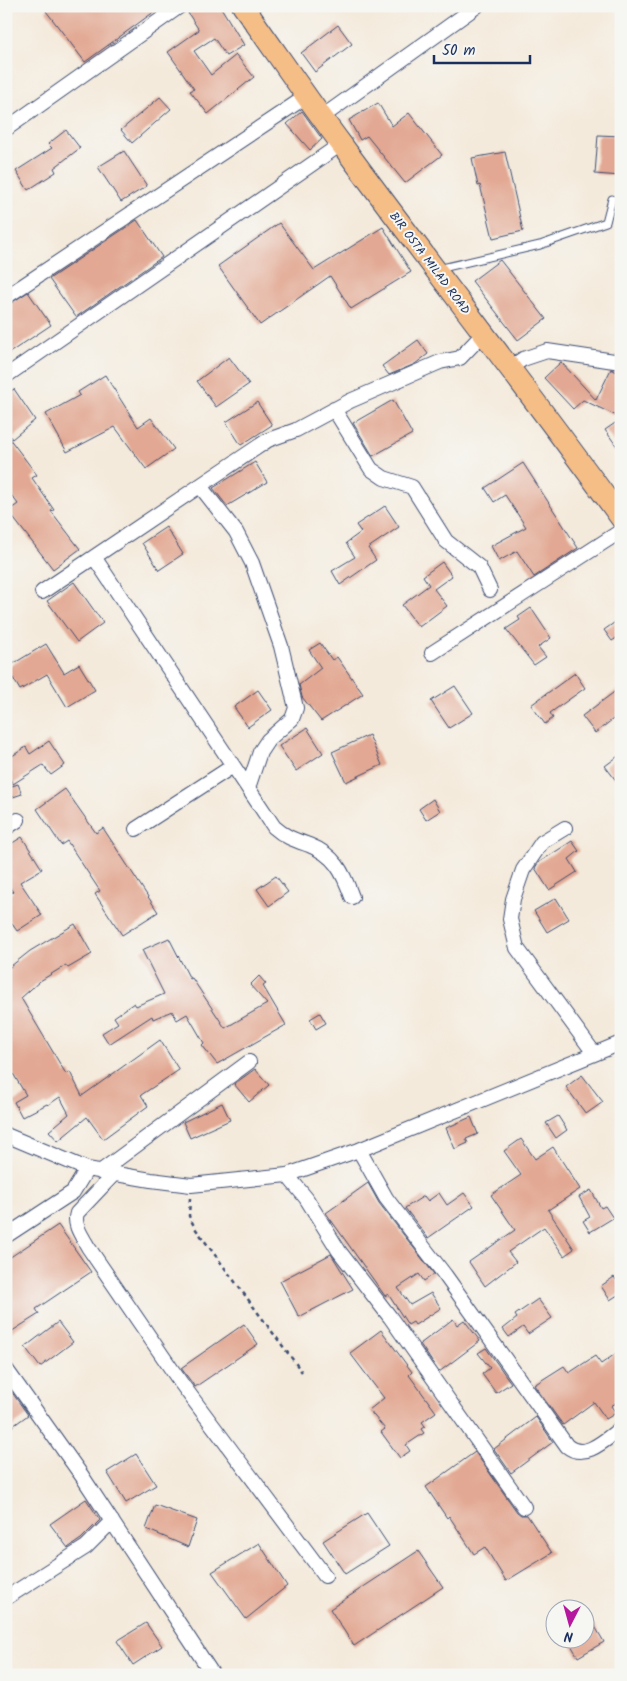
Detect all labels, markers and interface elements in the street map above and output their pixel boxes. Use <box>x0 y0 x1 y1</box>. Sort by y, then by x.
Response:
scale bar <box>434 32 531 64</box>
text: 50 m <box>442 39 476 63</box>
street label: BIR OSTA MILAD ROAD <box>385 208 475 319</box>
north arrow <box>544 1598 594 1648</box>
text: N <box>563 1625 574 1647</box>

